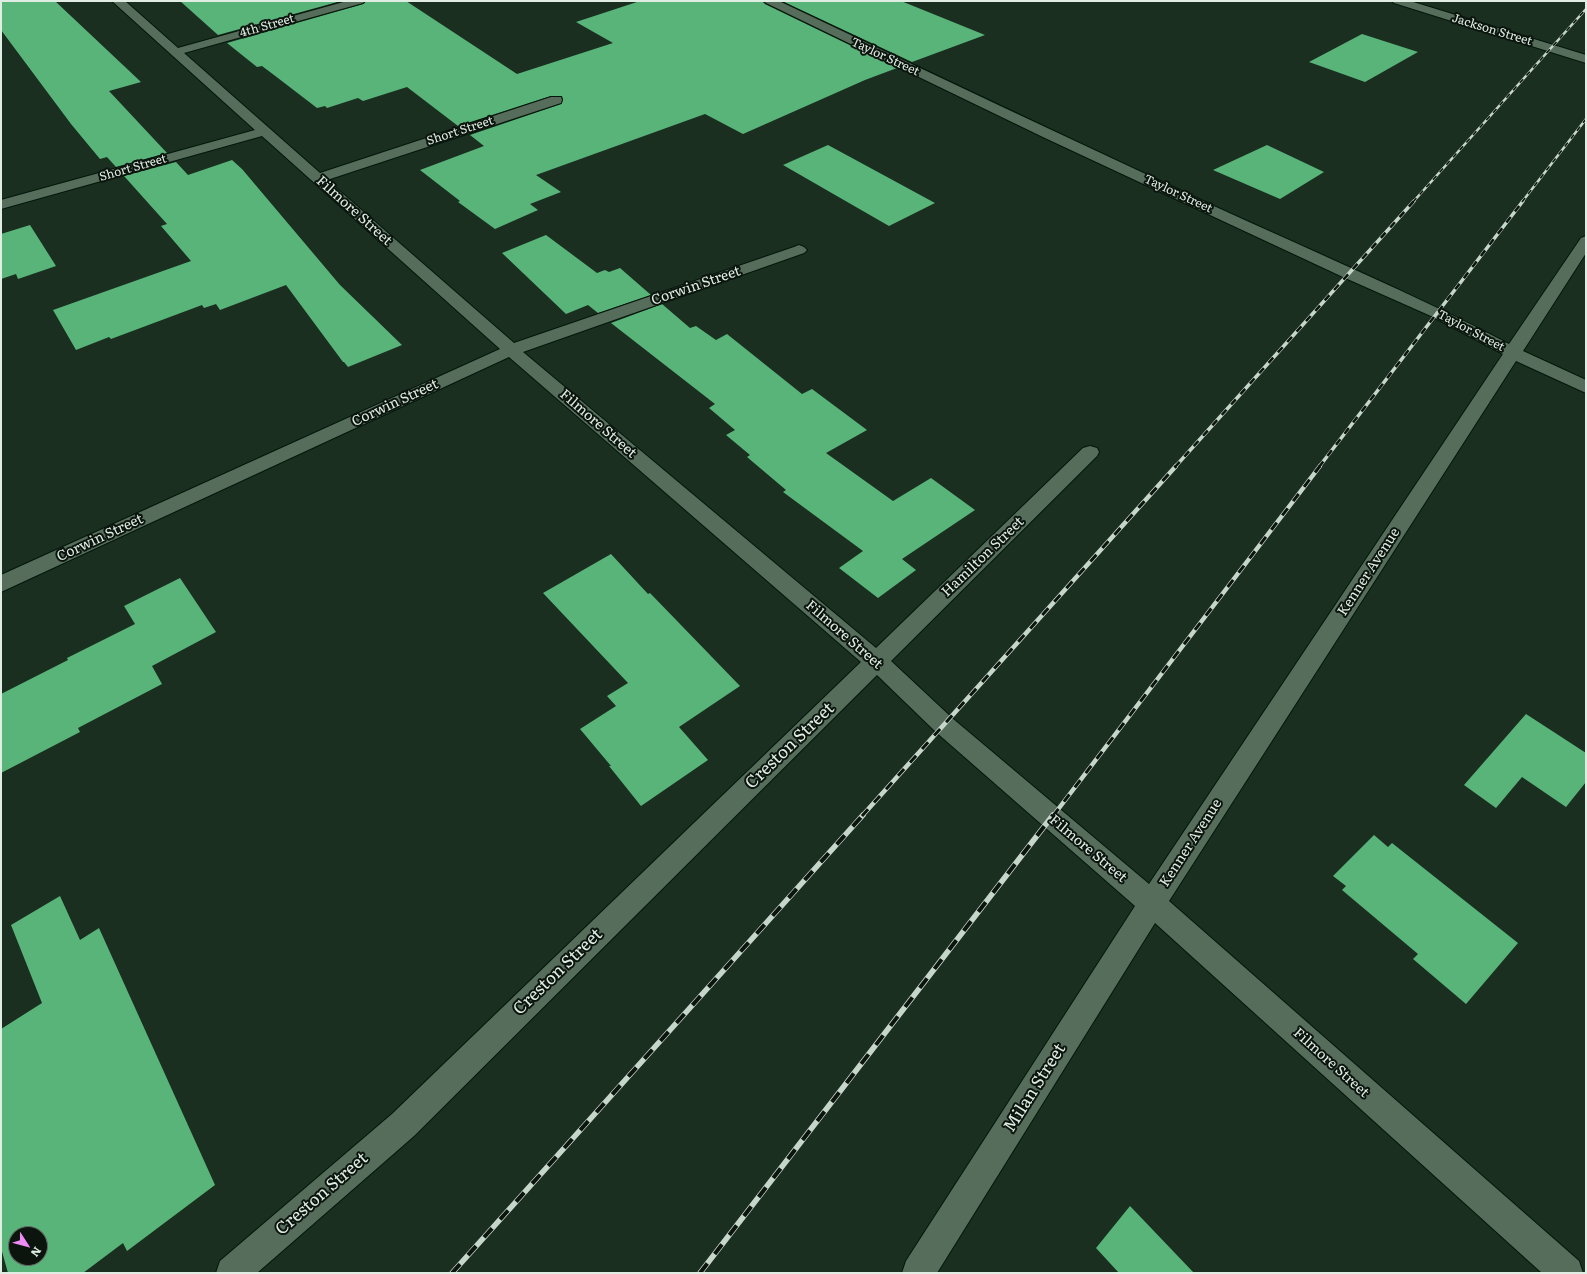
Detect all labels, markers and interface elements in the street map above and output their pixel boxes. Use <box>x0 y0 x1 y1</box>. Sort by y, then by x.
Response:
street label: 4th Street <box>238 11 296 41</box>
street label: Jackson Street <box>1450 11 1534 49</box>
street label: Taylor Street <box>849 35 921 79</box>
street label: Short Street <box>425 113 495 149</box>
street label: Short Street <box>98 152 168 184</box>
street label: Taylor Street <box>1142 172 1214 216</box>
street label: Filmore Street <box>313 173 395 249</box>
street label: Corwin Street <box>649 263 743 309</box>
street label: Taylor Street <box>1435 307 1507 355</box>
street label: Corwin Street <box>349 376 441 430</box>
street label: Filmore Street <box>556 386 640 462</box>
street label: Corwin Street <box>54 511 146 565</box>
street label: Hamilton Street <box>938 514 1028 600</box>
street label: Kenner Avenue <box>1334 525 1404 619</box>
street label: Filmore Street <box>802 597 886 673</box>
street label: Creston Street <box>741 698 839 794</box>
street label: Kenner Avenue <box>1156 796 1226 890</box>
street label: Filmore Street <box>1046 812 1130 886</box>
street label: Creston Street <box>509 924 607 1020</box>
street label: Filmore Street <box>1290 1025 1372 1101</box>
street label: Milan Street <box>1000 1040 1070 1136</box>
street label: Creston Street <box>272 1148 372 1240</box>
north arrow <box>8 1226 48 1266</box>
text: N <box>28 1244 46 1261</box>

